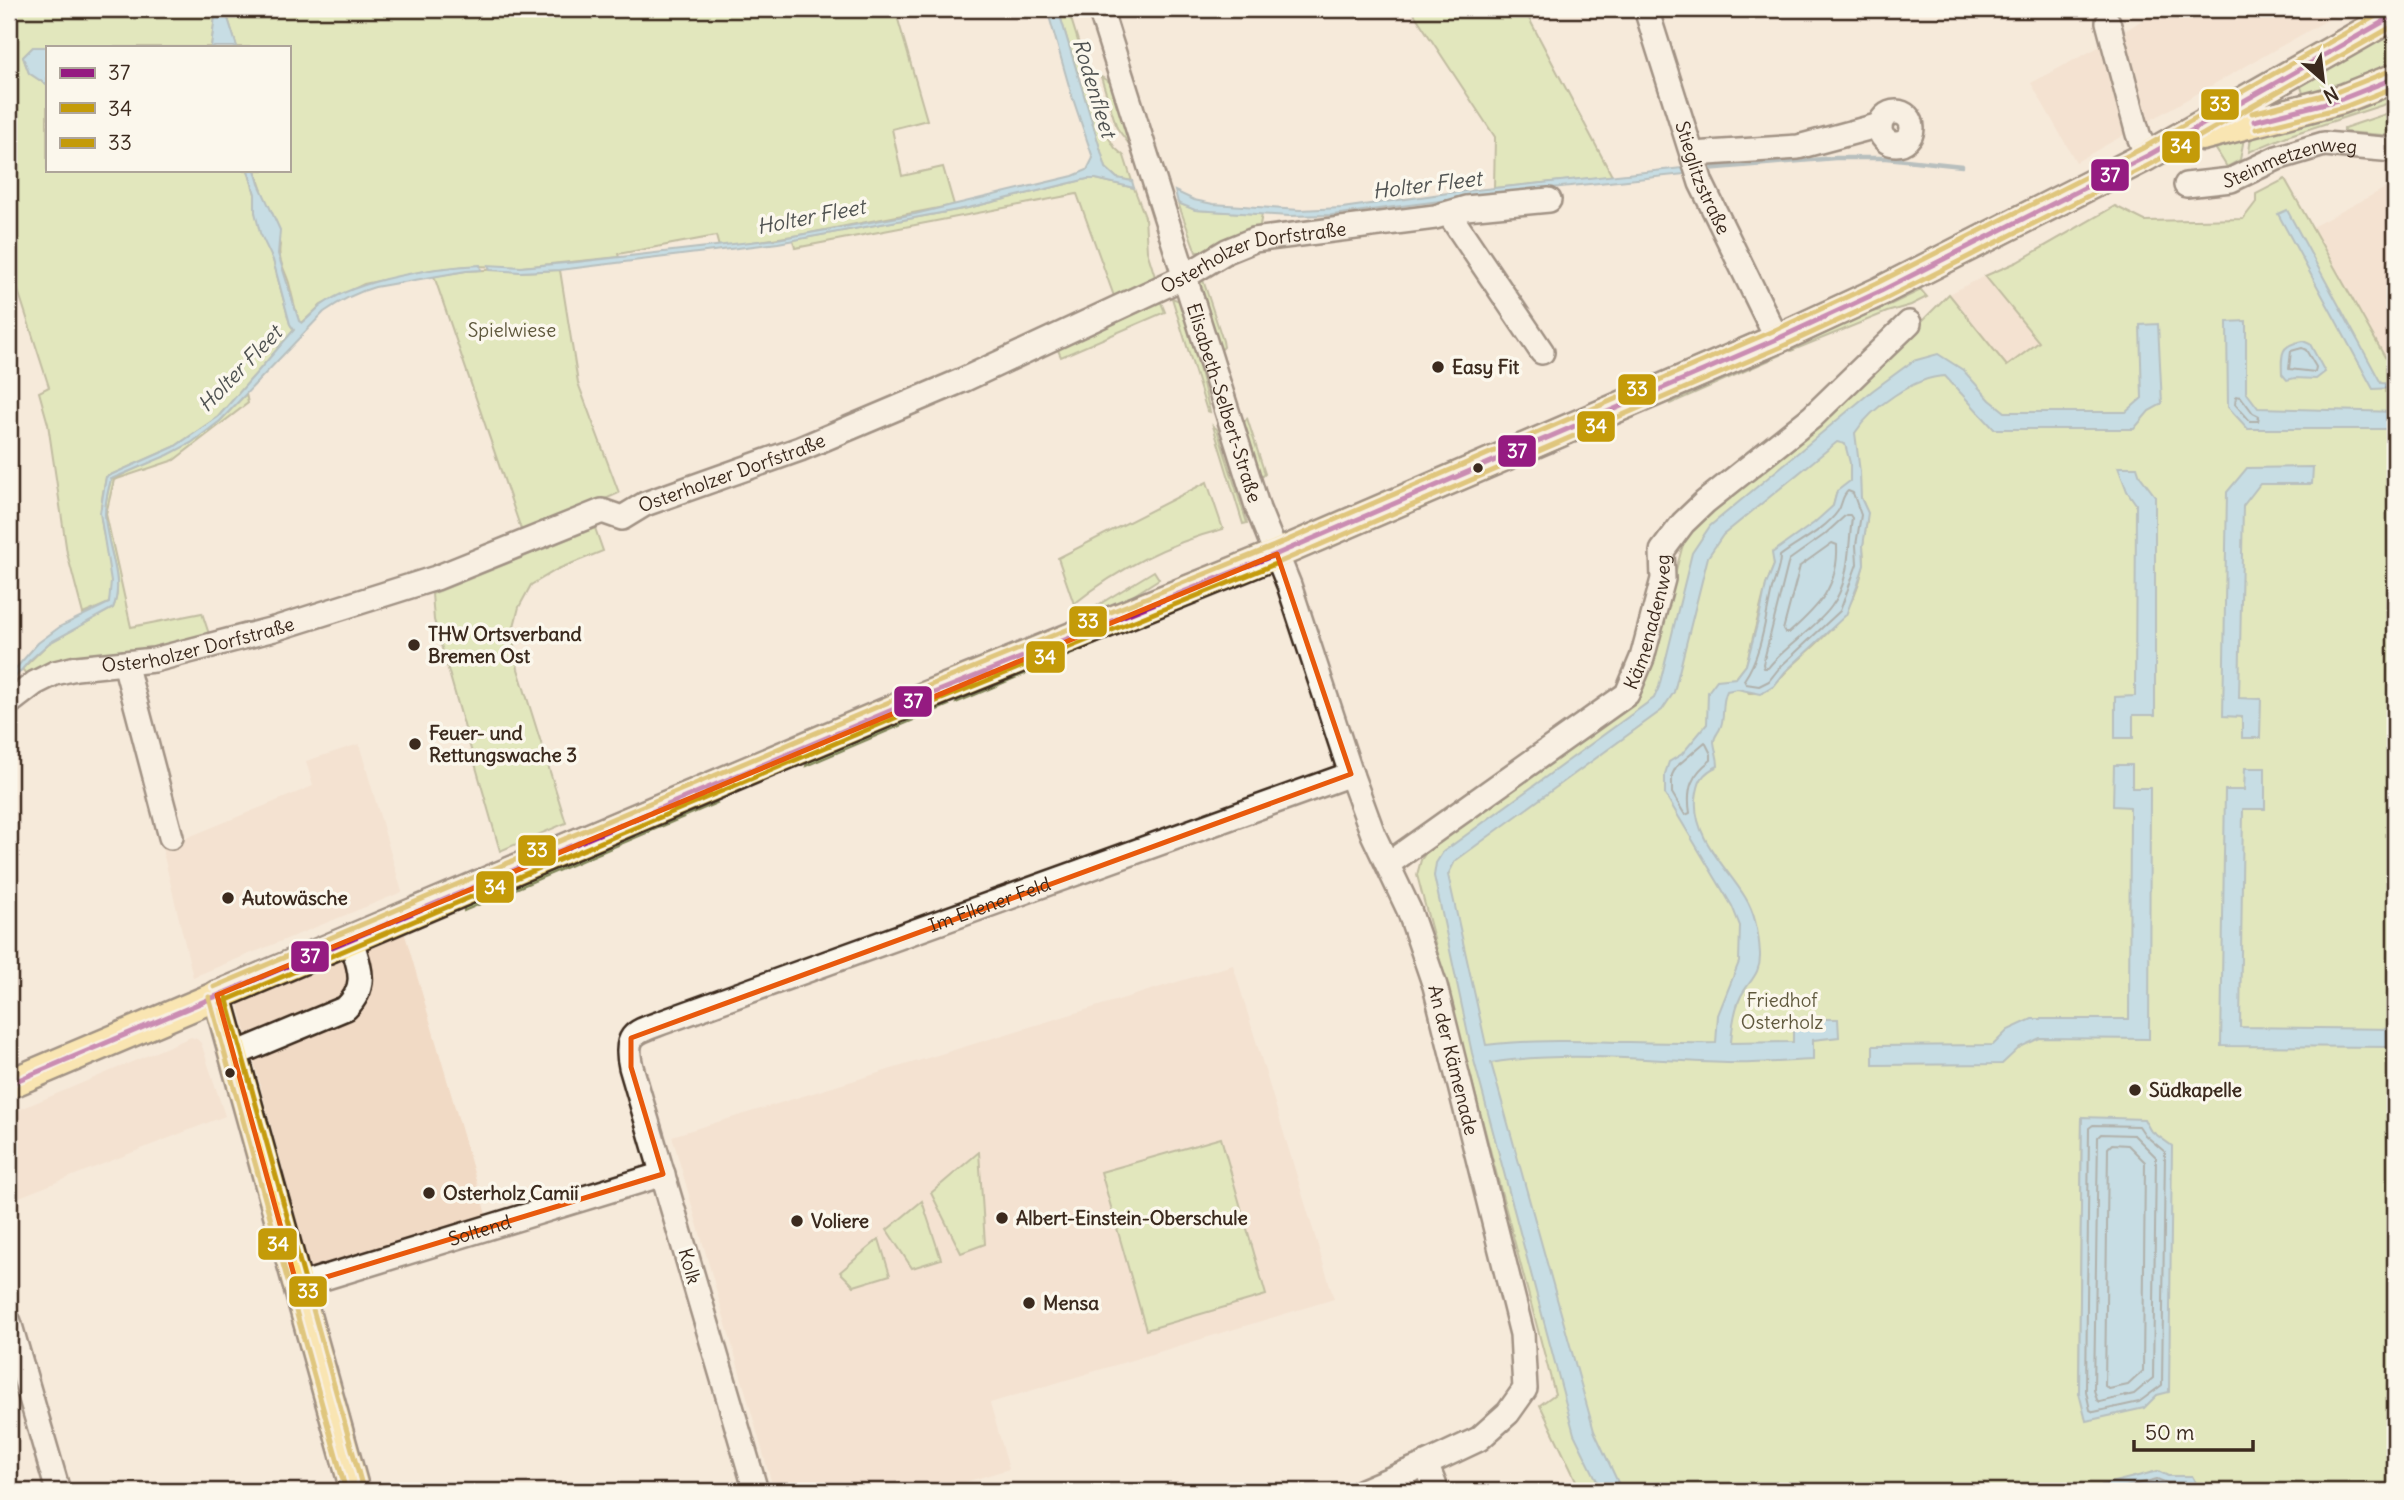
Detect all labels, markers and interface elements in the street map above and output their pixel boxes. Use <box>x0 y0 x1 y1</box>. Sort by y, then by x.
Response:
water label: Rodenfleet <box>1067 35 1123 143</box>
legend <box>46 46 290 172</box>
north arrow <box>2288 46 2358 116</box>
text: 37 <box>108 59 130 86</box>
text: N <box>2320 81 2342 109</box>
line badge: 33 <box>2200 88 2240 121</box>
text: 33 <box>2209 92 2231 116</box>
text: 34 <box>108 95 132 122</box>
street label: Stieglitzstraße <box>1670 118 1736 238</box>
text: 33 <box>108 129 132 156</box>
line badge: 34 <box>2161 130 2201 164</box>
street label: Steinmetzenweg <box>2222 132 2358 193</box>
text: 34 <box>2170 134 2192 158</box>
line badge: 37 <box>2090 158 2130 192</box>
text: 37 <box>2100 163 2121 187</box>
water label: Holter Fleet <box>1371 164 1486 205</box>
water label: Holter Fleet <box>755 192 870 240</box>
street label: Osterholzer Dorfstraße <box>1156 216 1348 298</box>
street label: Elisabeth-Selbert-Straße <box>1182 300 1267 505</box>
water label: Holter Fleet <box>192 318 289 417</box>
park label: Spielwiese <box>468 318 556 342</box>
place label: Easy Fit <box>1452 355 1520 379</box>
marker: Easy Fit <box>1430 359 1446 375</box>
line badge: 33 <box>1617 373 1657 406</box>
text: 33 <box>1626 377 1648 401</box>
line badge: 34 <box>1576 410 1616 443</box>
text: 34 <box>1585 414 1607 438</box>
street label: Osterholzer Dorfstraße <box>635 428 829 518</box>
line badge: 37 <box>1497 434 1537 468</box>
text: 37 <box>1507 439 1528 463</box>
unlabelled marker <box>1471 461 1485 475</box>
street label: Kämenadenweg <box>1618 554 1676 693</box>
line badge: 33 <box>1068 605 1108 638</box>
text: 33 <box>1077 609 1099 633</box>
street label: Osterholzer Dorfstraße <box>100 611 297 677</box>
place label: THW Ortsverband Bremen Ost <box>428 622 582 668</box>
marker: THW Ortsverband Bremen Ost <box>406 637 422 653</box>
line badge: 34 <box>1025 640 1066 674</box>
text: 34 <box>1034 645 1056 669</box>
line badge: 37 <box>893 685 933 718</box>
text: 37 <box>903 689 924 713</box>
place label: Feuer- und Rettungswache 3 <box>429 721 577 767</box>
marker: Feuer- und Rettungswache 3 <box>407 736 423 752</box>
line badge: 33 <box>517 834 557 867</box>
text: 33 <box>526 838 548 862</box>
line badge: 34 <box>475 870 515 904</box>
street label: Im Ellener Feld <box>925 871 1054 937</box>
text: 34 <box>484 875 506 899</box>
place label: Autowäsche <box>242 886 348 910</box>
marker: Autowäsche <box>220 890 236 906</box>
line badge: 37 <box>290 940 330 973</box>
text: 37 <box>300 944 321 968</box>
street label: An der Kämenade <box>1423 982 1484 1138</box>
park label: Friedhof Osterholz <box>1741 988 1823 1034</box>
unlabelled marker <box>223 1066 237 1080</box>
place label: Südkapelle <box>2149 1078 2242 1102</box>
marker: Südkapelle <box>2127 1082 2143 1098</box>
place label: Osterholz Camii <box>443 1181 578 1205</box>
marker: Osterholz Camii <box>421 1185 437 1201</box>
place label: Albert-Einstein-Oberschule <box>1016 1206 1248 1230</box>
street label: Soltend <box>445 1209 514 1251</box>
place label: Voliere <box>811 1209 869 1233</box>
marker: Albert-Einstein-Oberschule <box>994 1210 1010 1226</box>
marker: Voliere <box>789 1213 805 1229</box>
line badge: 34 <box>257 1227 298 1261</box>
text: 34 <box>267 1232 289 1256</box>
street label: Kolk <box>673 1245 707 1287</box>
line badge: 33 <box>288 1275 328 1308</box>
text: 33 <box>297 1279 319 1303</box>
place label: Mensa <box>1043 1291 1099 1315</box>
marker: Mensa <box>1021 1295 1037 1311</box>
scale bar <box>2134 1409 2254 1453</box>
text: 50 m <box>2145 1419 2194 1446</box>

